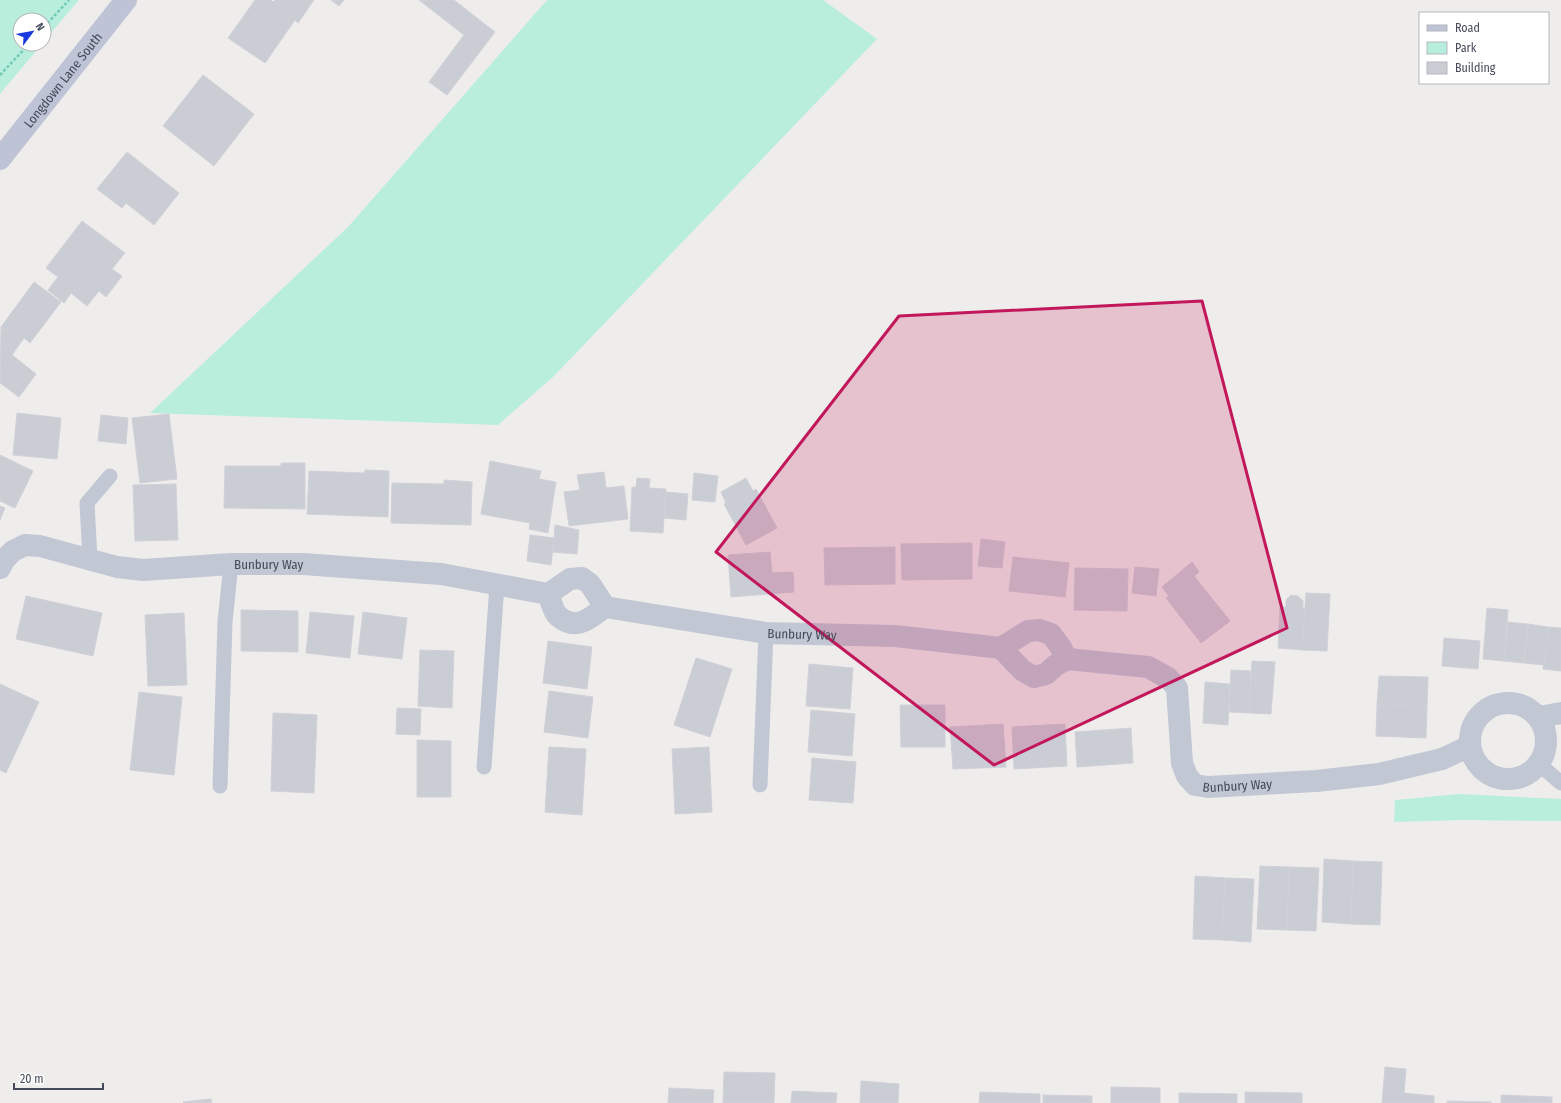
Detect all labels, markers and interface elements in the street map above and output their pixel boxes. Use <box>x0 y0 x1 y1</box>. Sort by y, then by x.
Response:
north arrow <box>12 12 52 52</box>
legend <box>1419 12 1549 84</box>
text: N <box>33 21 47 33</box>
text: Road <box>1455 21 1480 35</box>
street label: Longdown Lane South <box>21 30 105 131</box>
text: Park <box>1455 41 1477 55</box>
text: Building <box>1455 61 1496 75</box>
street label: Bunbury Way <box>234 557 304 572</box>
street label: Bunbury Way <box>767 626 837 643</box>
street label: Bunbury Way <box>1202 776 1273 795</box>
scale bar <box>14 1065 103 1091</box>
text: 20 m <box>20 1072 44 1086</box>

